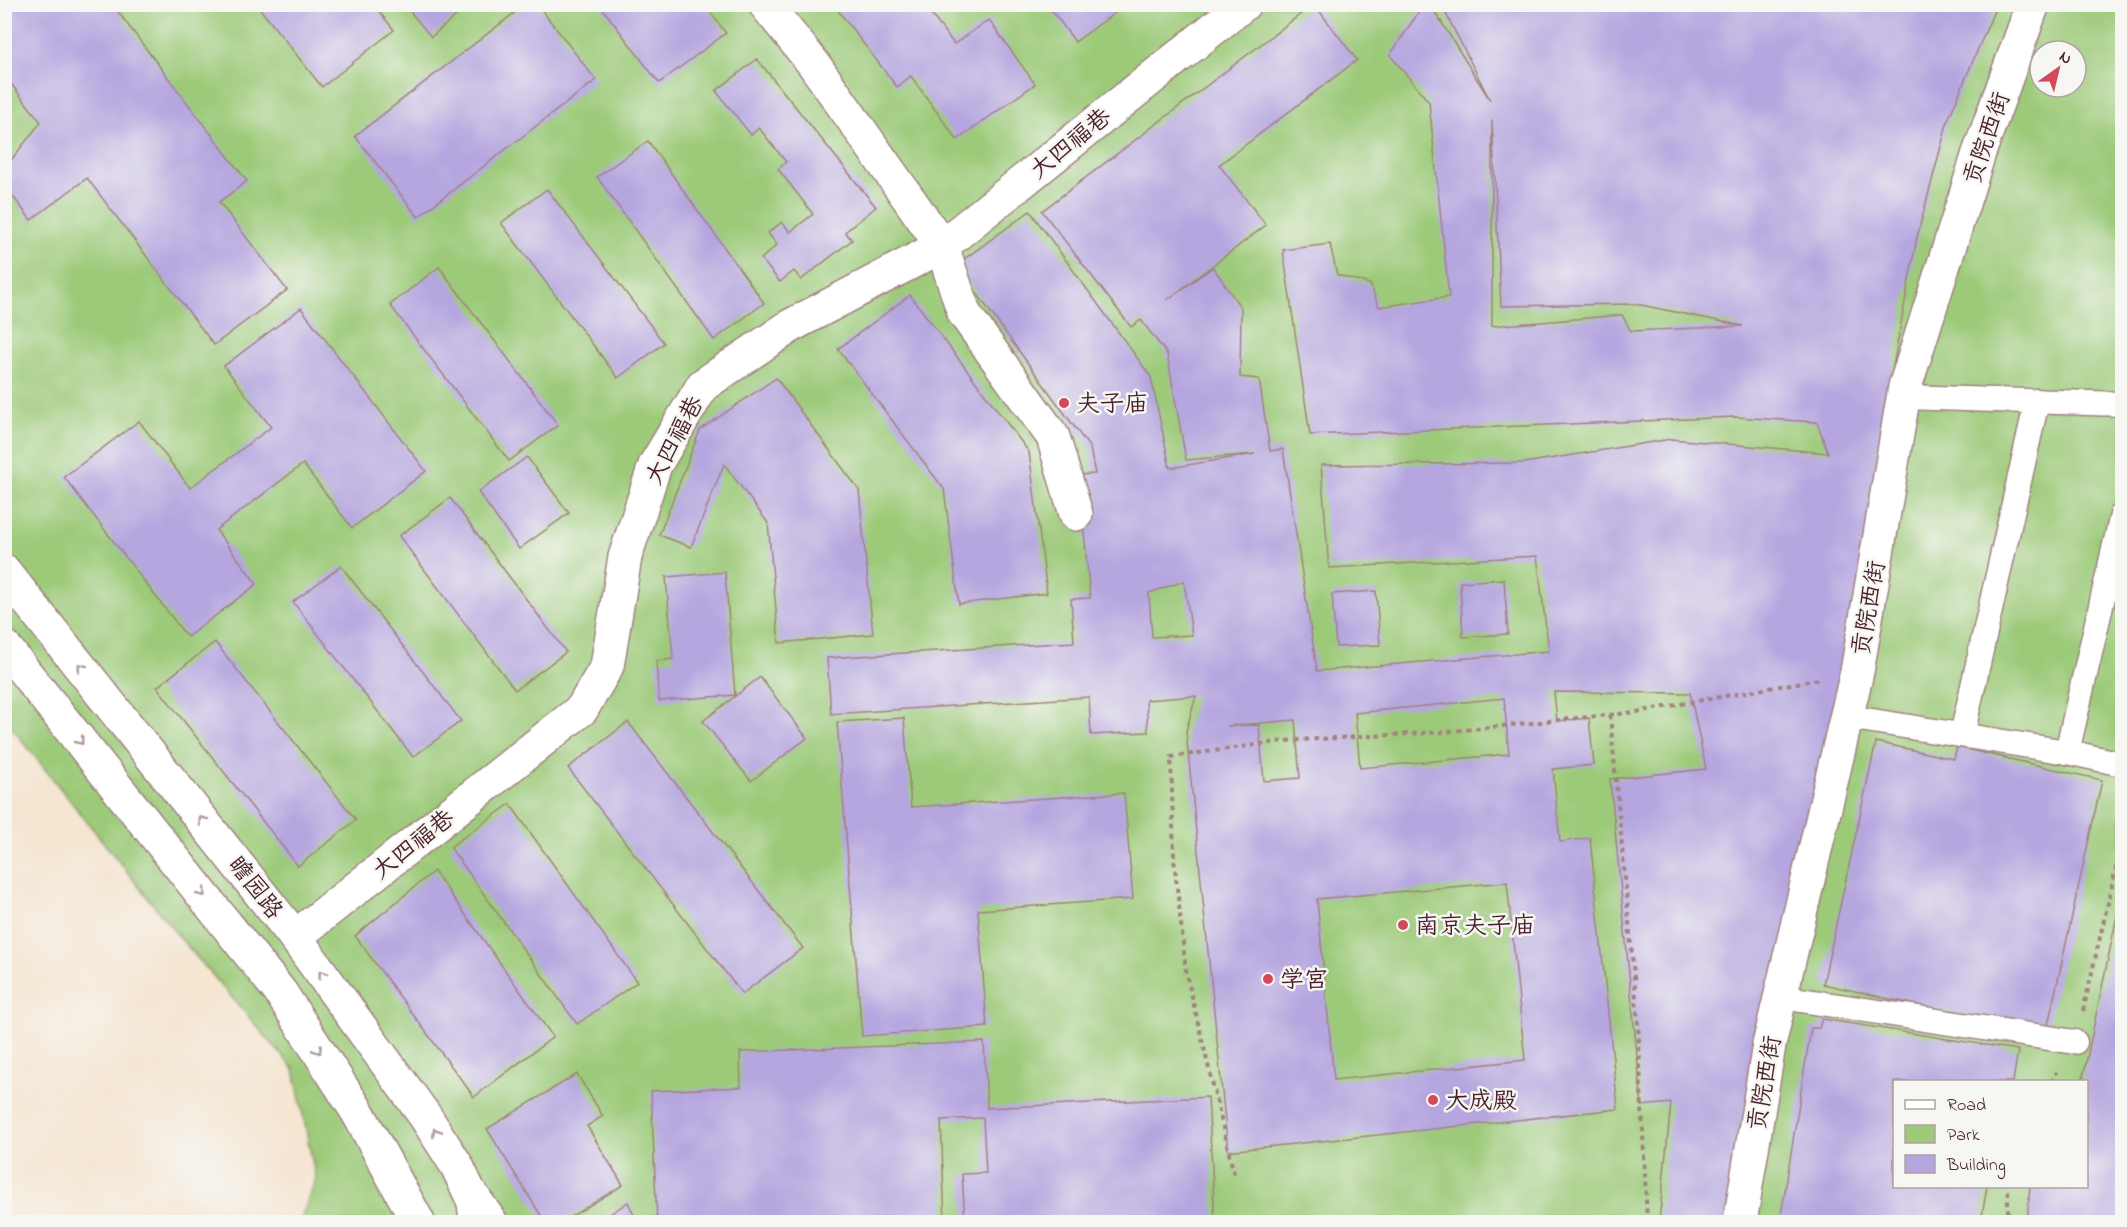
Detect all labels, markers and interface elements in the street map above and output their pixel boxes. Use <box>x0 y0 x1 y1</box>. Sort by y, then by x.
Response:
north arrow <box>2028 39 2088 99</box>
text: N <box>2054 45 2077 71</box>
street label: 贡院西街 <box>1956 88 2021 190</box>
street label: 大四福巷 <box>1023 101 1120 189</box>
place label: 夫子庙 <box>1076 388 1148 423</box>
street label: 大四福巷 <box>638 391 714 492</box>
marker: 夫子庙 <box>1057 396 1071 410</box>
street label: 贡院西街 <box>1845 558 1896 659</box>
one-way arrow <box>77 663 88 674</box>
one-way arrow <box>73 734 84 745</box>
street label: 大四福巷 <box>366 803 463 889</box>
one-way arrow <box>199 816 210 827</box>
street label: 瞻园路 <box>218 849 290 928</box>
one-way arrow <box>194 886 205 897</box>
place label: 南京夫子庙 <box>1415 910 1535 945</box>
marker: 南京夫子庙 <box>1396 918 1410 932</box>
place label: 学宫 <box>1280 964 1328 999</box>
one-way arrow <box>318 969 329 980</box>
marker: 学宫 <box>1261 972 1275 986</box>
street label: 贡院西街 <box>1741 1033 1792 1134</box>
one-way arrow <box>310 1044 322 1054</box>
legend <box>1893 1080 2088 1188</box>
place label: 大成殿 <box>1445 1085 1517 1120</box>
marker: 大成殿 <box>1426 1093 1440 1107</box>
text: Road <box>1947 1093 1986 1119</box>
text: Park <box>1947 1123 1980 1149</box>
one-way arrow <box>431 1128 443 1138</box>
text: Building <box>1946 1153 2006 1180</box>

